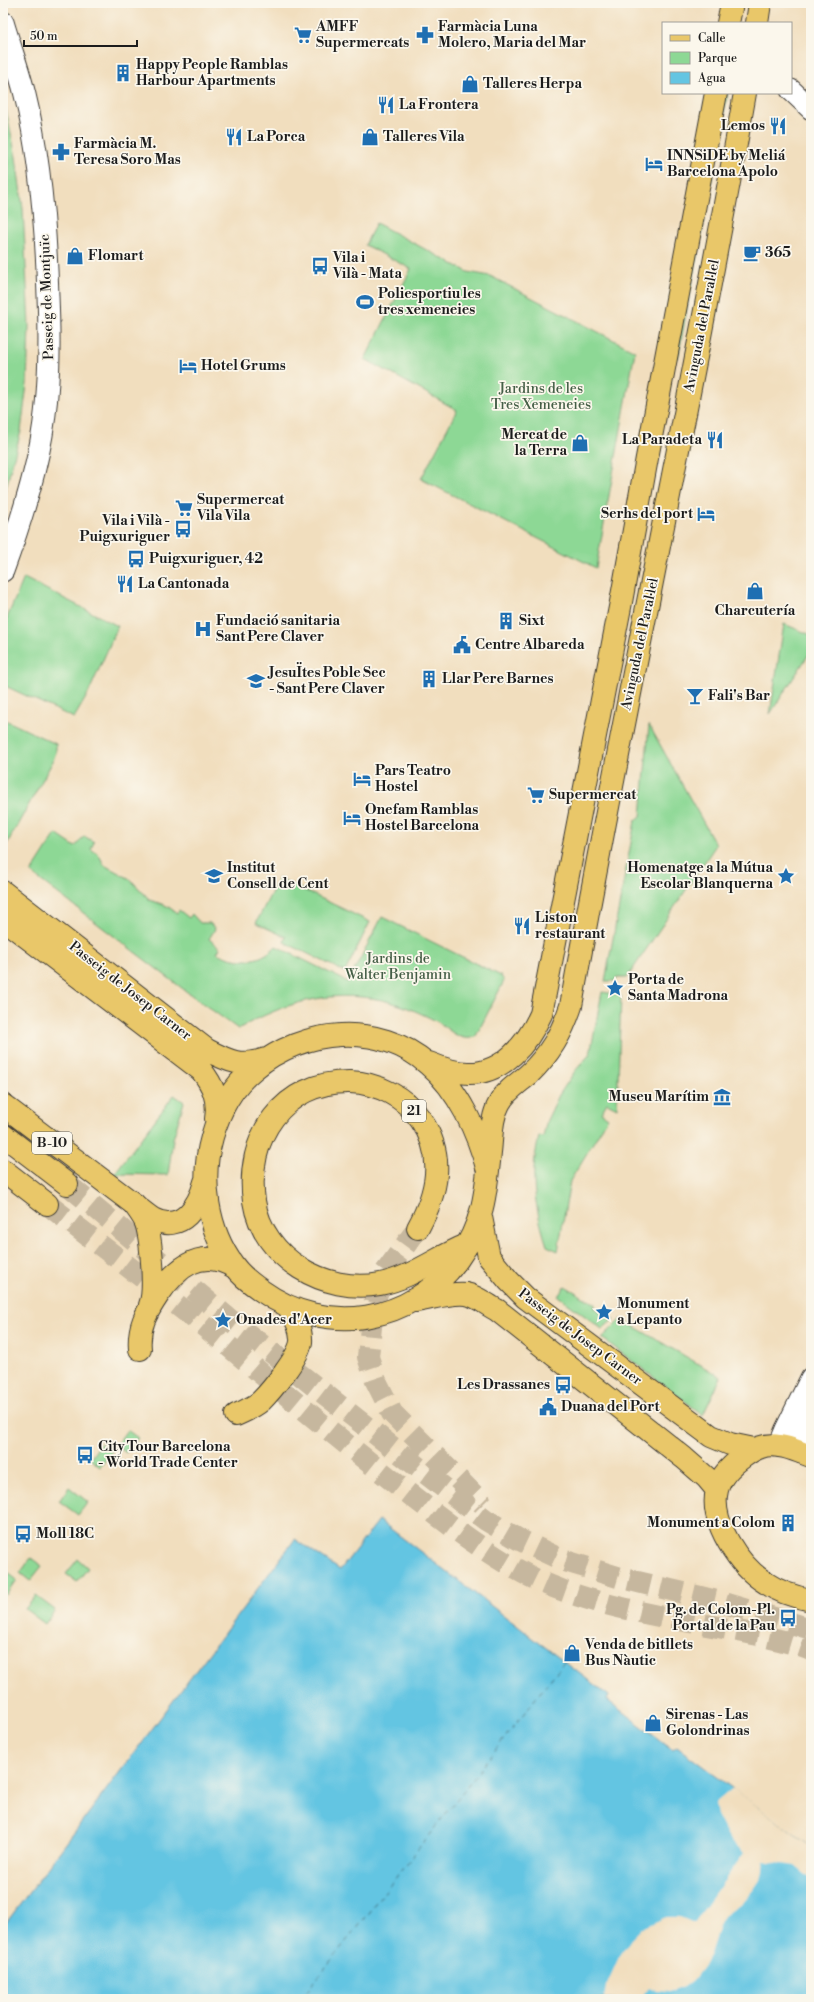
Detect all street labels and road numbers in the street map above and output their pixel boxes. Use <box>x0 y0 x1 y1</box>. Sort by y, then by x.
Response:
street label: Passeig de Montjuïc <box>36 234 58 360</box>
street label: Avinguda del Paral·lel <box>680 258 724 395</box>
street label: Avinguda del Paral·lel <box>617 576 663 713</box>
street label: Passeig de Josep Carner <box>65 938 195 1044</box>
road number: 21 <box>402 1100 426 1122</box>
road number: B-10 <box>32 1132 72 1154</box>
street label: Passeig de Josep Carner <box>515 1285 645 1389</box>

